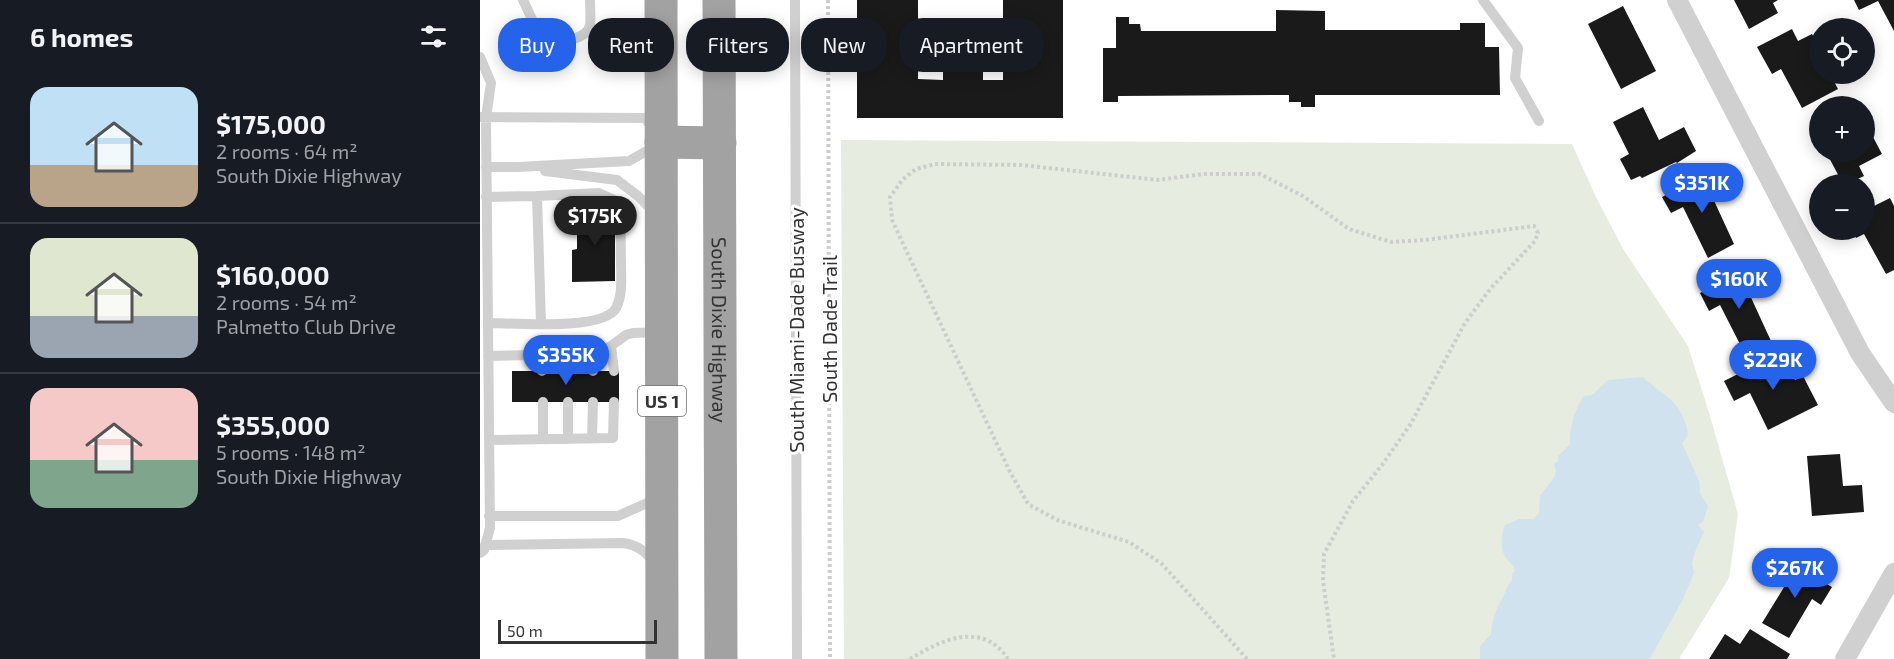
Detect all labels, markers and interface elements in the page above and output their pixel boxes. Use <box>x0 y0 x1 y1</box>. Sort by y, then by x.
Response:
chip: Buy <box>498 18 576 72</box>
chip: Rent <box>588 18 674 72</box>
chip: Filters <box>686 18 789 72</box>
chip: New <box>801 18 887 72</box>
chip: Apartment <box>899 18 1044 72</box>
map controls <box>1809 18 1875 240</box>
button: locate <box>1809 18 1875 84</box>
icon: filters <box>417 20 450 53</box>
text: 6 homes <box>30 21 133 52</box>
button: + <box>1809 96 1875 162</box>
text: $175,000 <box>216 108 326 139</box>
icon: home <box>78 111 150 183</box>
text: 2 rooms · 64 m² <box>216 139 358 163</box>
text: South Dixie Highway <box>216 163 402 187</box>
pin: $351K <box>1660 163 1744 214</box>
text: $351K <box>1674 170 1730 194</box>
button: − <box>1809 174 1875 240</box>
pin: $175K <box>553 196 637 247</box>
text: $175K <box>568 203 622 227</box>
street label: South Miami-Dade Busway <box>784 207 808 453</box>
street label: South Dixie Highway <box>708 237 732 423</box>
street label: South Dade Trail <box>817 255 841 403</box>
text: $160,000 <box>216 259 330 290</box>
pin: $160K <box>1697 259 1781 310</box>
icon: home <box>78 262 150 334</box>
text: $160K <box>1710 266 1768 290</box>
text: 2 rooms · 54 m² <box>216 290 357 314</box>
text: Palmetto Club Drive <box>216 314 396 338</box>
pin: $355K <box>524 335 608 386</box>
pin: $229K <box>1731 340 1815 391</box>
text: $355K <box>537 342 595 366</box>
text: $229K <box>1743 347 1803 371</box>
road number: US 1 <box>638 386 686 416</box>
text: $355,000 <box>216 409 330 440</box>
icon: home <box>78 412 150 484</box>
text: 5 rooms · 148 m² <box>216 440 366 464</box>
text: South Dixie Highway <box>216 464 402 488</box>
pin: $267K <box>1753 548 1837 599</box>
text: $267K <box>1766 555 1824 579</box>
scale bar <box>498 617 657 644</box>
text: 50 m <box>507 621 543 640</box>

